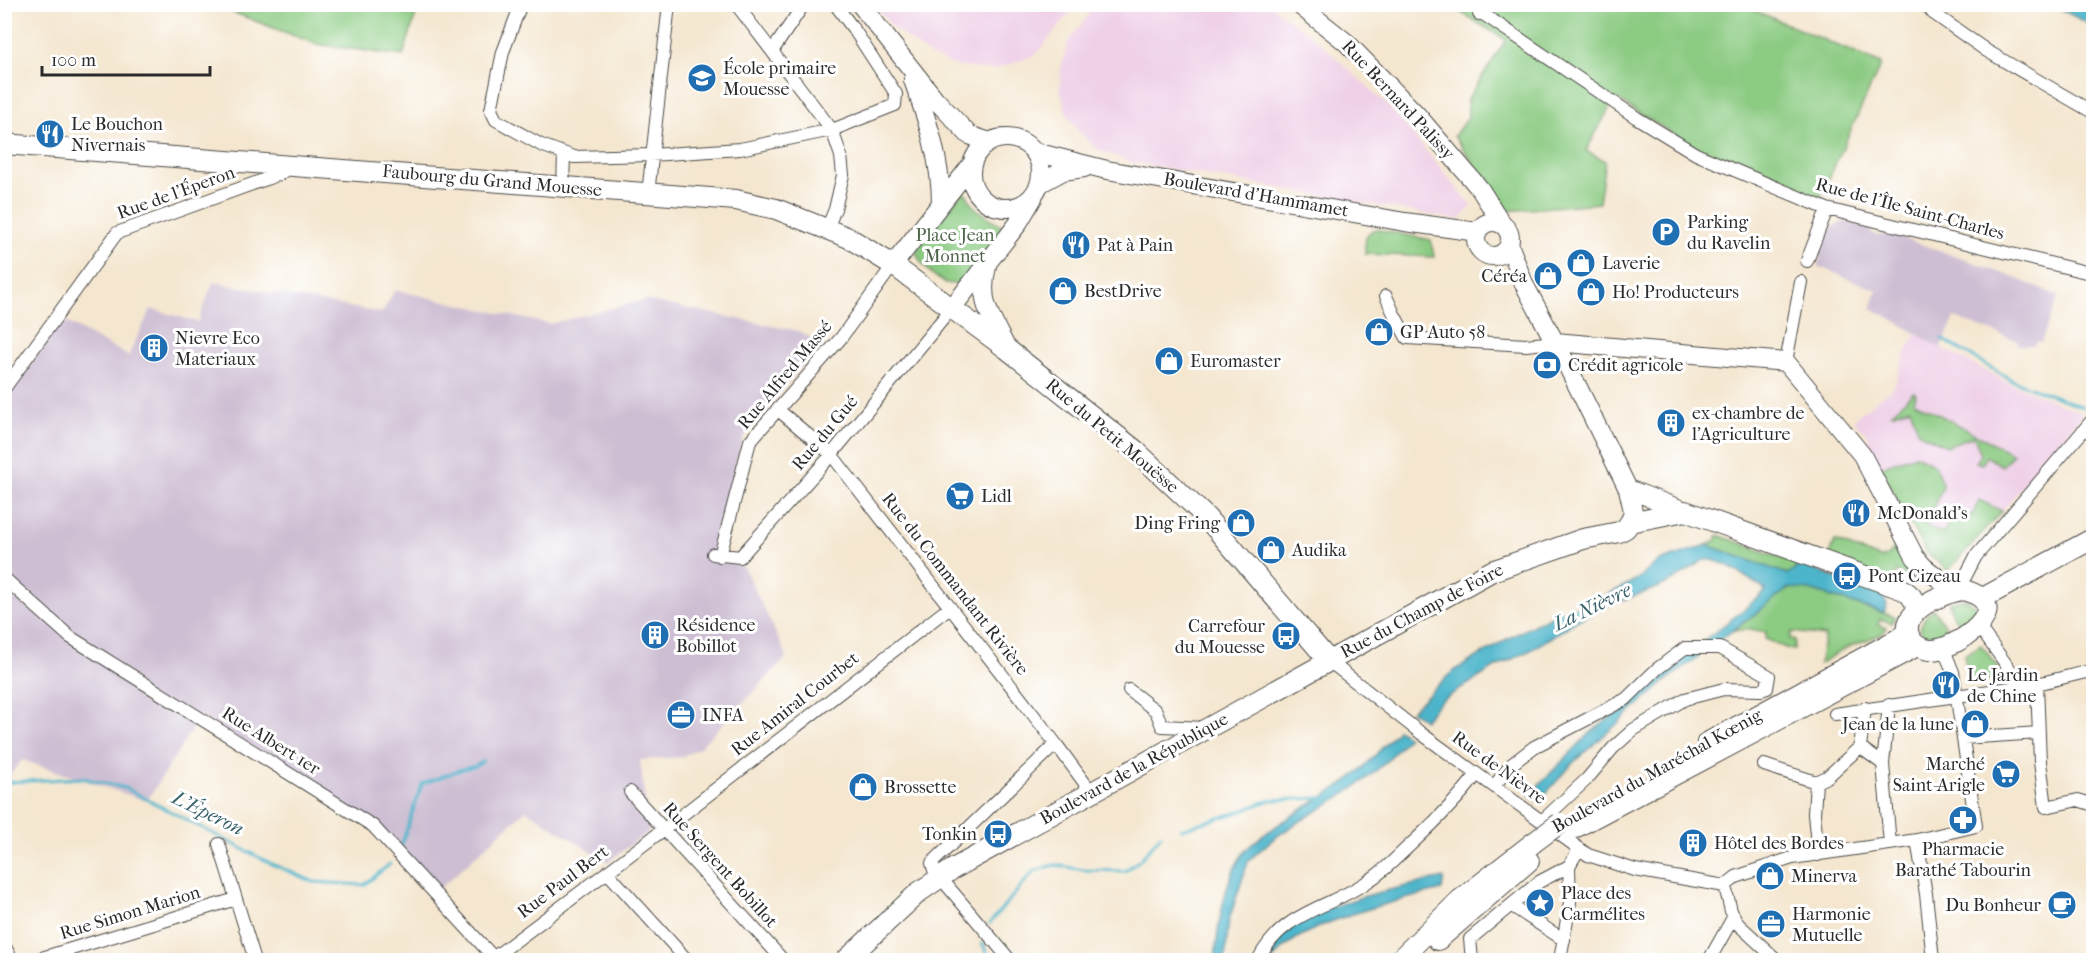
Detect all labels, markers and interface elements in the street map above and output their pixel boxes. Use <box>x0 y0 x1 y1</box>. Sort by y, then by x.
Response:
street label: Rue Bernard Palissy <box>1337 36 1460 165</box>
scale bar <box>42 39 210 77</box>
text: 100 m <box>51 50 96 71</box>
place label: École primaire Mouesse <box>723 57 836 100</box>
school or university icon: École primaire Mouesse <box>686 62 718 94</box>
place label: Le Bouchon Nivernais <box>71 114 163 156</box>
restaurant icon: Le Bouchon Nivernais <box>34 118 66 150</box>
street label: Rue de l'Éperon <box>114 161 238 224</box>
street label: Faubourg du Grand Mouesse <box>381 161 603 201</box>
street label: Boulevard d'Hammamet <box>1162 168 1351 222</box>
street label: Rue de l'Île Saint-Charles <box>1813 173 2007 244</box>
place label: Parking du Ravelin <box>1687 212 1771 254</box>
parking icon: Parking du Ravelin <box>1650 216 1682 248</box>
park label: Place Jean Monnet <box>916 225 995 267</box>
restaurant icon: Pat à Pain <box>1060 229 1092 261</box>
place label: Pat à Pain <box>1097 235 1174 256</box>
shop icon: Laverie <box>1565 247 1597 279</box>
place label: Laverie <box>1602 253 1660 274</box>
shop icon: Céréa <box>1532 260 1564 292</box>
place label: Céréa <box>1481 266 1528 287</box>
shop icon: BestDrive <box>1047 275 1079 307</box>
shop icon: Ho! Producteurs <box>1575 276 1607 308</box>
place label: BestDrive <box>1084 281 1162 302</box>
place label: Ho! Producteurs <box>1612 282 1739 303</box>
street label: Rue Alfred Massé <box>733 316 837 434</box>
shop icon: GP Auto 58 <box>1363 316 1395 348</box>
place label: GP Auto 58 <box>1400 322 1485 343</box>
place label: Nievre Eco Materiaux <box>175 328 260 370</box>
building icon: Nievre Eco Materiaux <box>138 332 170 364</box>
shop icon: Euromaster <box>1153 345 1185 377</box>
bank icon: Crédit agricole <box>1531 349 1563 381</box>
place label: Euromaster <box>1190 351 1281 372</box>
place label: Crédit agricole <box>1568 355 1683 376</box>
street label: Rue du Petit Mouësse <box>1041 374 1183 498</box>
street label: Rue du Gué <box>788 391 862 475</box>
place label: ex-chambre de l'Agriculture <box>1691 403 1804 445</box>
building icon: ex-chambre de l'Agriculture <box>1655 407 1687 439</box>
supermarket icon: Lidl <box>944 480 976 512</box>
place label: Lidl <box>981 486 1012 507</box>
street label: Rue du Commandant Rivière <box>877 489 1033 679</box>
restaurant icon: McDonald's <box>1840 497 1872 529</box>
place label: McDonald's <box>1877 503 1968 524</box>
shop icon: Ding Fring <box>1225 507 1257 539</box>
place label: Ding Fring <box>1134 513 1220 534</box>
shop icon: Audika <box>1255 534 1287 566</box>
place label: Audika <box>1291 540 1347 561</box>
street label: Rue du Champ de Foire <box>1337 559 1507 663</box>
bus stop icon: Pont Cizeau <box>1831 560 1863 592</box>
place label: Pont Cizeau <box>1868 566 1961 587</box>
water label: La Nièvre <box>1548 578 1635 637</box>
place label: Résidence Bobillot <box>676 615 756 657</box>
place label: Carrefour du Mouesse <box>1175 616 1265 658</box>
building icon: Résidence Bobillot <box>639 619 671 651</box>
bus stop icon: Carrefour du Mouesse <box>1270 620 1302 652</box>
street label: Rue Amiral Courbet <box>727 647 863 760</box>
place label: Le Jardin de Chine <box>1967 665 2039 707</box>
restaurant icon: Le Jardin de Chine <box>1930 669 1962 701</box>
office icon: INFA <box>665 699 697 731</box>
street label: Rue Albert 1er <box>218 703 324 780</box>
street label: Boulevard du Maréchal Kœnig <box>1548 704 1766 838</box>
place label: INFA <box>702 705 744 726</box>
street label: Boulevard de la République <box>1036 708 1232 829</box>
shop icon: Jean de la lune <box>1959 708 1991 740</box>
place label: Jean de la lune <box>1840 714 1954 735</box>
street label: Rue de Nièvre <box>1448 727 1550 809</box>
place label: Marché Saint-Arigle <box>1893 754 1985 796</box>
supermarket icon: Marché Saint-Arigle <box>1990 758 2022 790</box>
shop icon: Brossette <box>847 771 879 803</box>
place label: Brossette <box>884 777 956 798</box>
water label: L'Éperon <box>167 783 248 840</box>
street label: Rue Sergent Bobillot <box>658 798 782 932</box>
pharmacy icon: Pharmacie Barathé Tabourin <box>1947 804 1979 836</box>
bus stop icon: Tonkin <box>982 818 1014 850</box>
place label: Tonkin <box>922 824 978 845</box>
building icon: Hôtel des Bordes <box>1677 827 1709 859</box>
place label: Hôtel des Bordes <box>1714 833 1844 854</box>
place label: Pharmacie Barathé Tabourin <box>1895 839 2032 881</box>
street label: Rue Paul Bert <box>513 841 613 923</box>
shop icon: Minerva <box>1754 860 1786 892</box>
place label: Minerva <box>1791 866 1858 887</box>
street label: Rue Simon Marion <box>57 882 203 944</box>
place label: Place des Carmélites <box>1561 883 1645 925</box>
place icon: Place des Carmélites <box>1524 887 1556 919</box>
cafe icon: Du Bonheur <box>2046 889 2078 921</box>
place label: Du Bonheur <box>1945 895 2041 916</box>
place label: Harmonie Mutuelle <box>1792 904 1871 946</box>
office icon: Harmonie Mutuelle <box>1755 908 1787 940</box>

